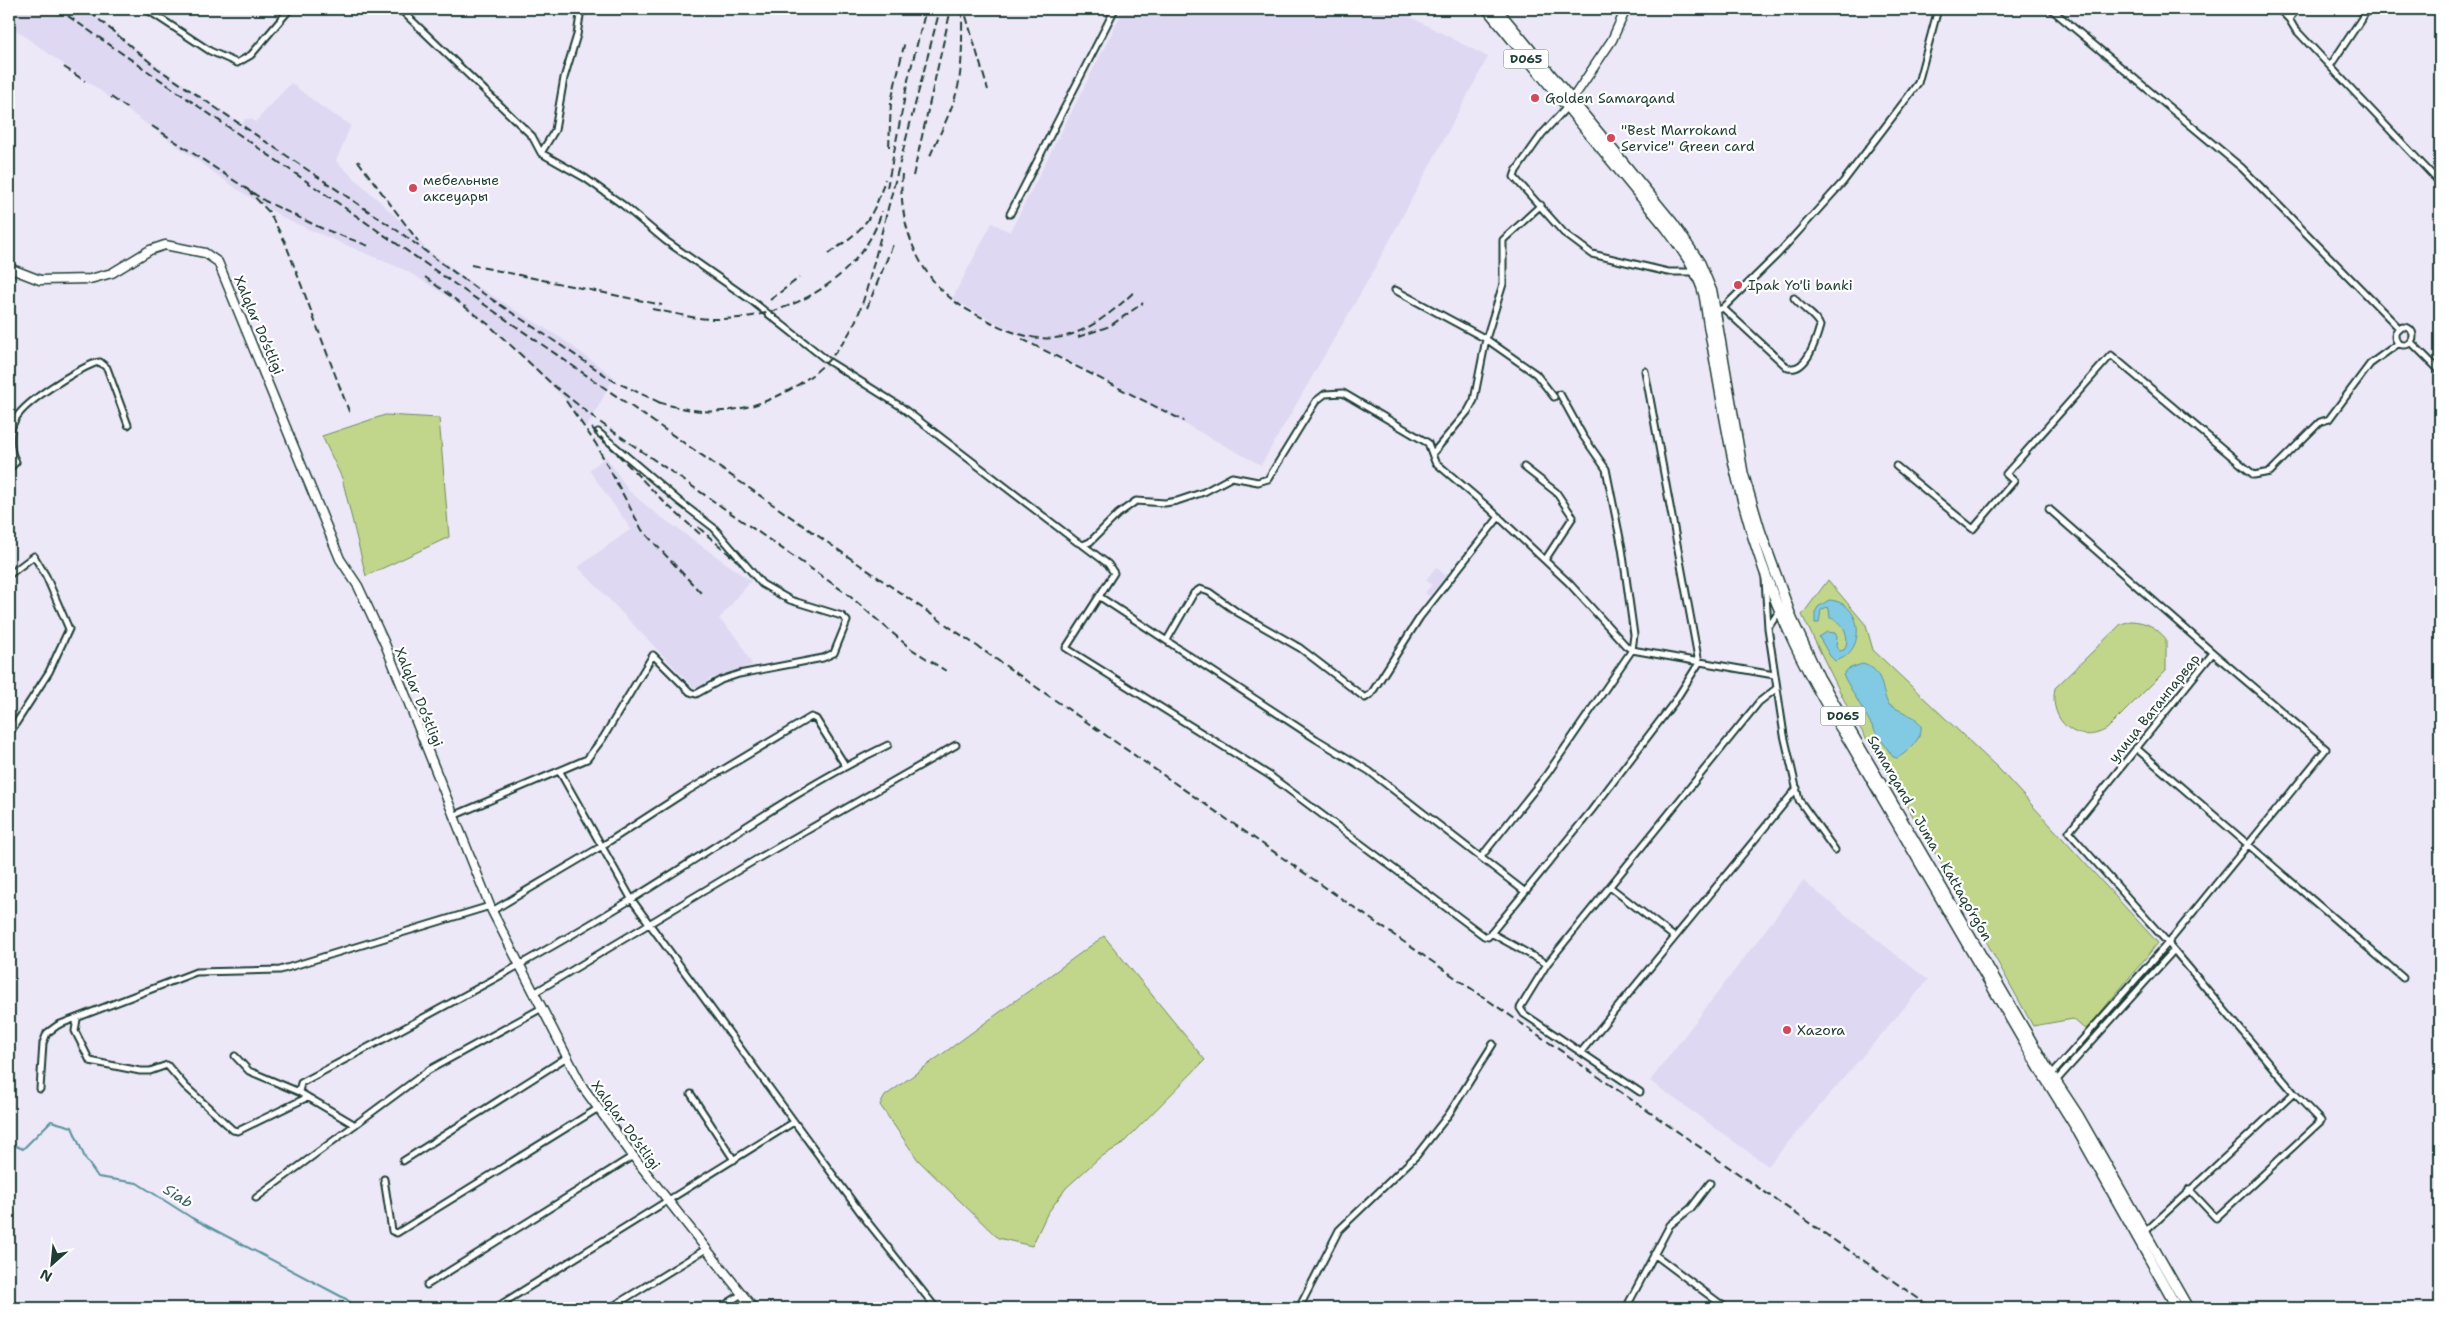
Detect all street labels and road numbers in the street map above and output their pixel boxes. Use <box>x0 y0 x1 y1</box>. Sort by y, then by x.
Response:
road number: D065 <box>1504 50 1548 68</box>
street label: Xalqlar Do’stligi <box>230 273 288 377</box>
street label: Xalqlar Do’stligi <box>391 645 447 749</box>
street label: улица Ватанпарвар <box>2104 650 2204 766</box>
road number: D065 <box>1820 706 1866 726</box>
street label: Samarqand - Juma - Kattaqo‘rg‘on <box>1864 732 1997 944</box>
street label: Xalqlar Do’stligi <box>588 1077 664 1173</box>

